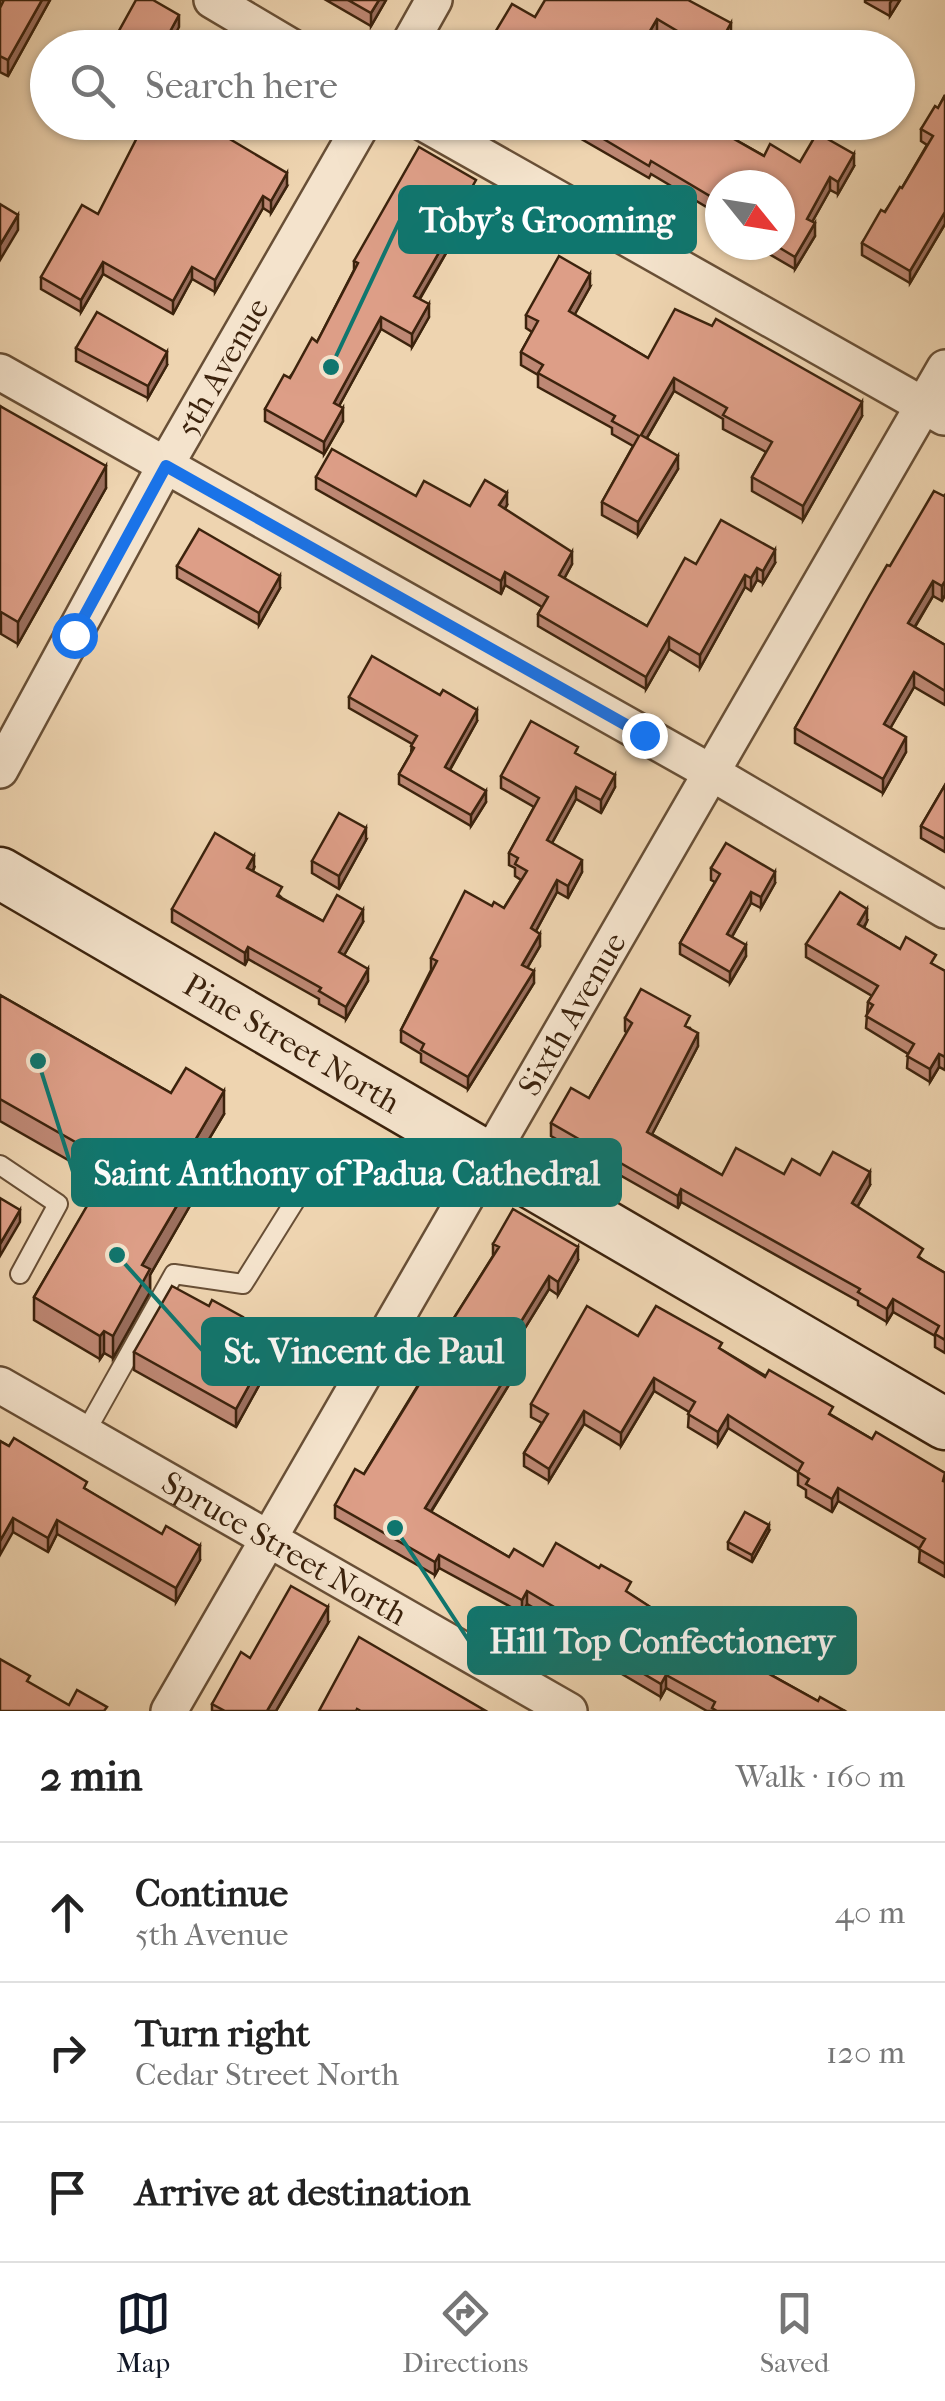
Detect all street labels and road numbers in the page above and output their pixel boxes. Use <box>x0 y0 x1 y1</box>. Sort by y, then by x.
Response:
street label: 5th Avenue <box>168 291 276 443</box>
street label: Sixth Avenue <box>510 926 633 1102</box>
street label: Pine Street North <box>177 966 407 1121</box>
street label: Spruce Street North <box>155 1463 414 1633</box>

